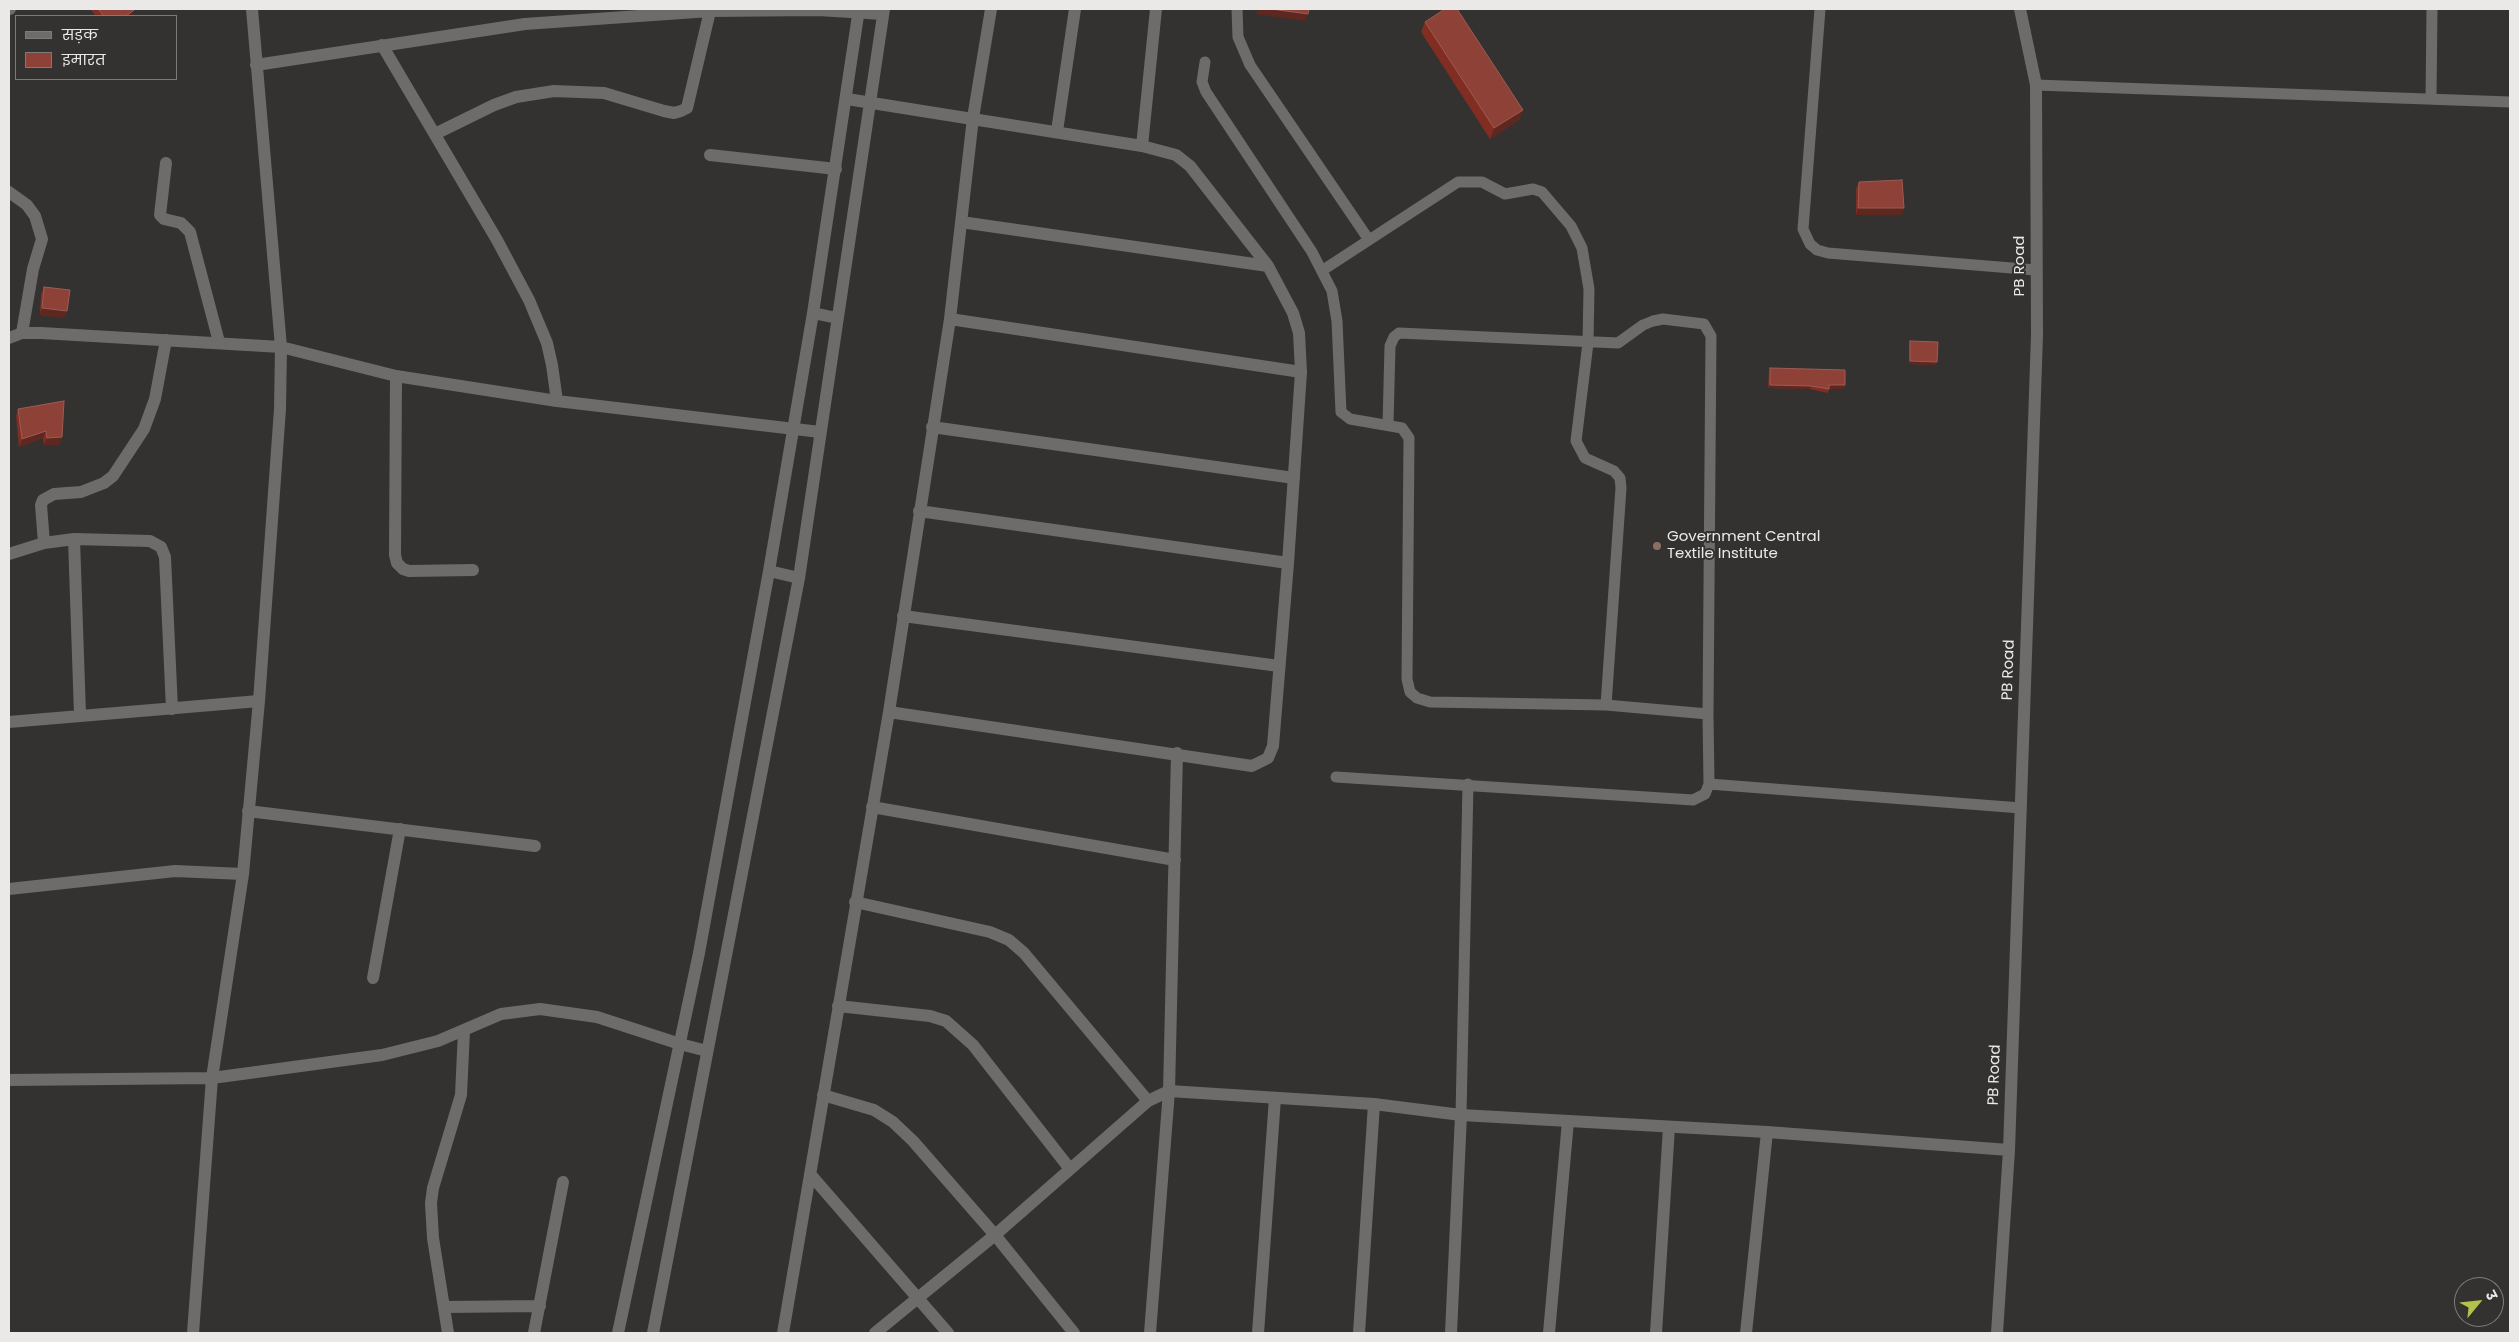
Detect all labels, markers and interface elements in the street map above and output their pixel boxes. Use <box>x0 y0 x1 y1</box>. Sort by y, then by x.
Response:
legend <box>15 15 178 80</box>
text: सड़क <box>62 24 98 45</box>
text: इमारत <box>62 49 105 70</box>
street label: PB Road <box>2011 236 2029 296</box>
place label: Government Central Textile Institute <box>1667 528 1820 563</box>
marker: Government Central Textile Institute <box>1651 540 1663 552</box>
street label: PB Road <box>1999 639 2019 701</box>
street label: PB Road <box>1985 1044 2005 1106</box>
north arrow <box>2454 1277 2504 1327</box>
text: उ <box>2481 1287 2502 1304</box>

